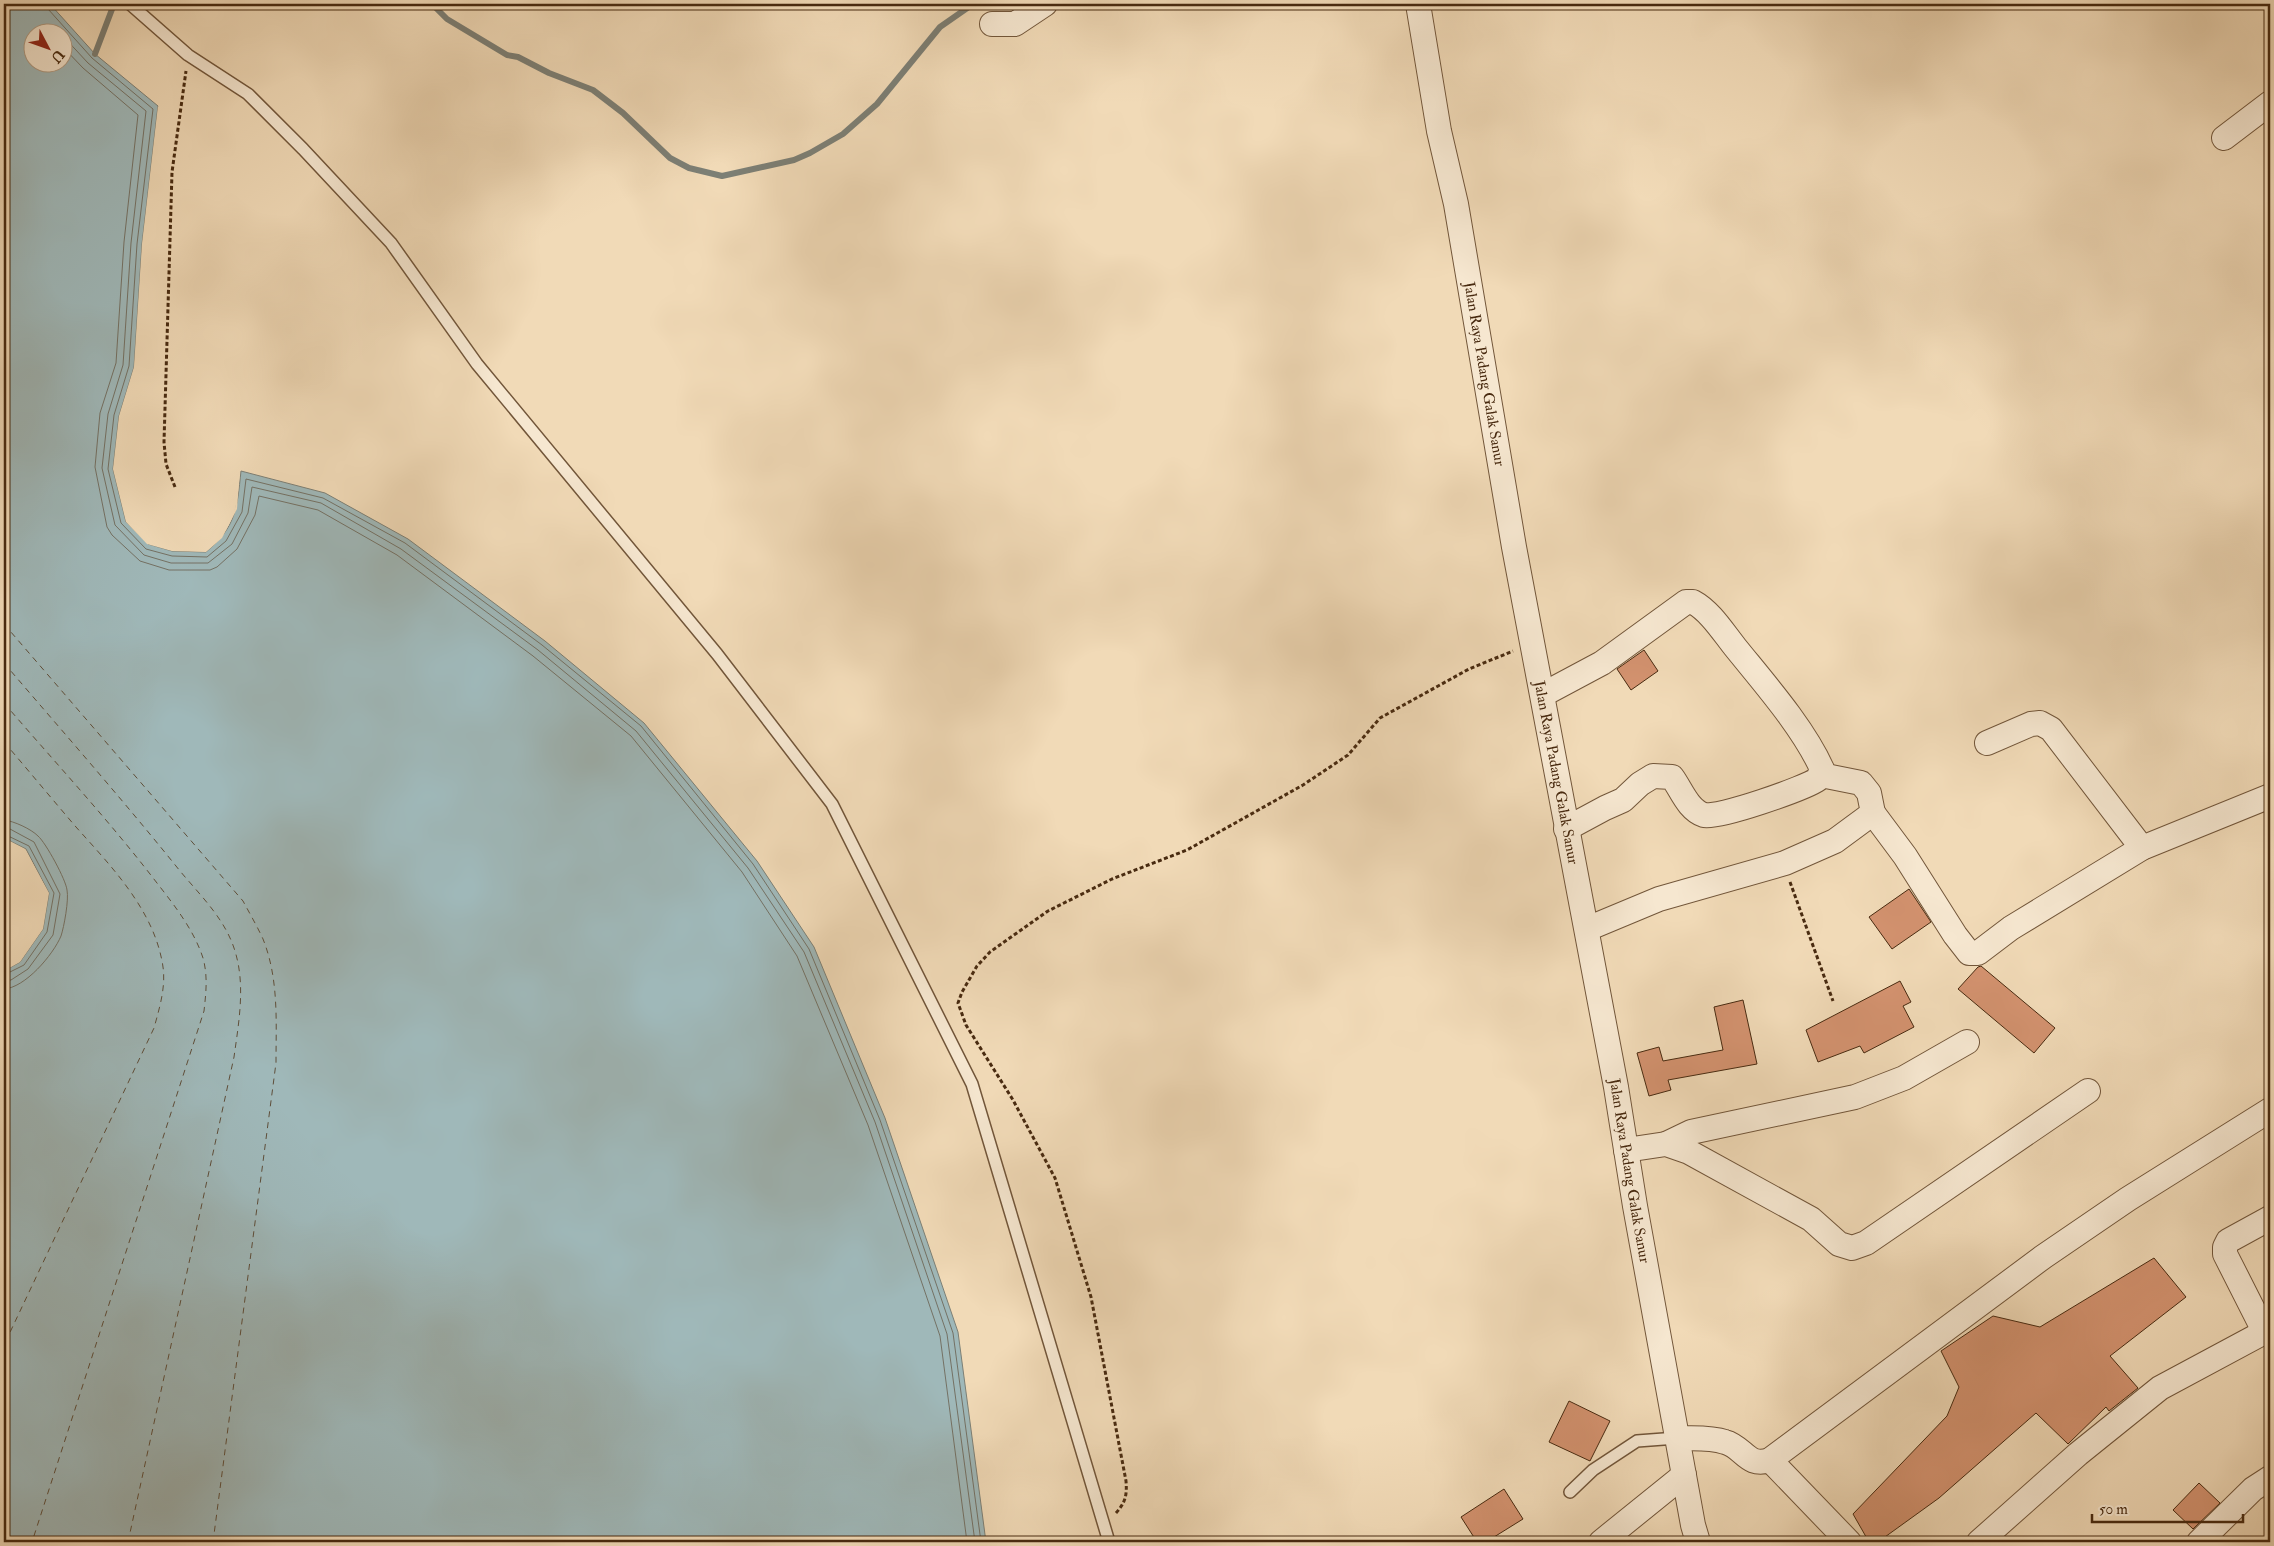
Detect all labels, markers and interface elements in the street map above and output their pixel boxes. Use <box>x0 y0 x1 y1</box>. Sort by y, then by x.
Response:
north arrow <box>22 22 72 72</box>
text: U <box>47 46 68 66</box>
street label: Jalan Raya Padang Galak Sanur <box>1458 279 1509 468</box>
street label: Jalan Raya Padang Galak Sanur <box>1528 678 1583 866</box>
street label: Jalan Raya Padang Galak Sanur <box>1603 1076 1654 1265</box>
scale bar <box>2092 1491 2243 1523</box>
text: 50 m <box>2099 1500 2128 1519</box>

